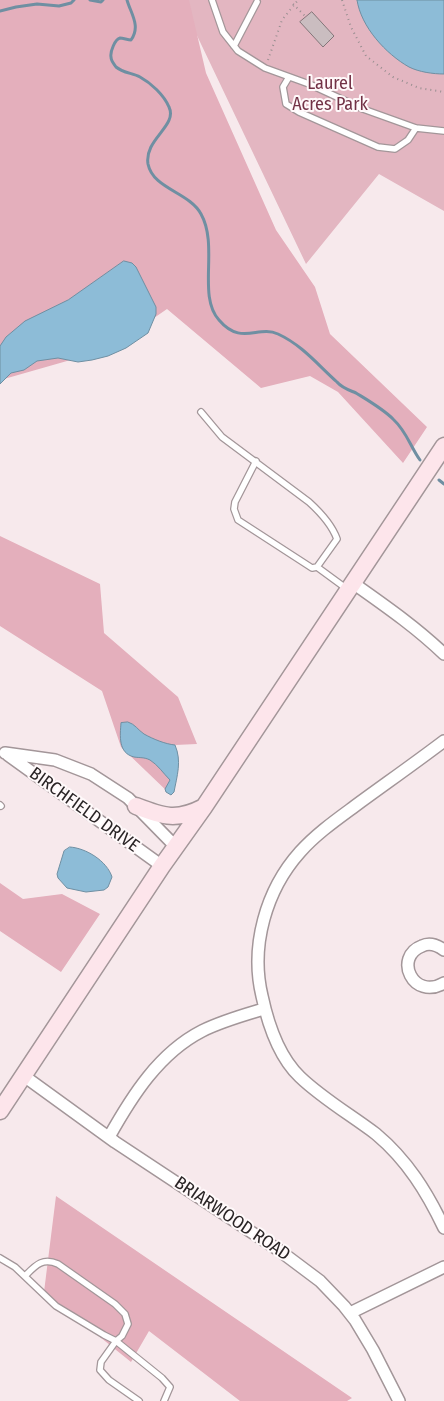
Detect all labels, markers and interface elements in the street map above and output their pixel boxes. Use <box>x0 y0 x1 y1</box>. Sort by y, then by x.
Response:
park label: Laurel Acres Park <box>292 73 368 116</box>
street label: BIRCHFIELD DRIVE <box>25 763 143 857</box>
street label: BRIARWOOD ROAD <box>170 1172 294 1266</box>

